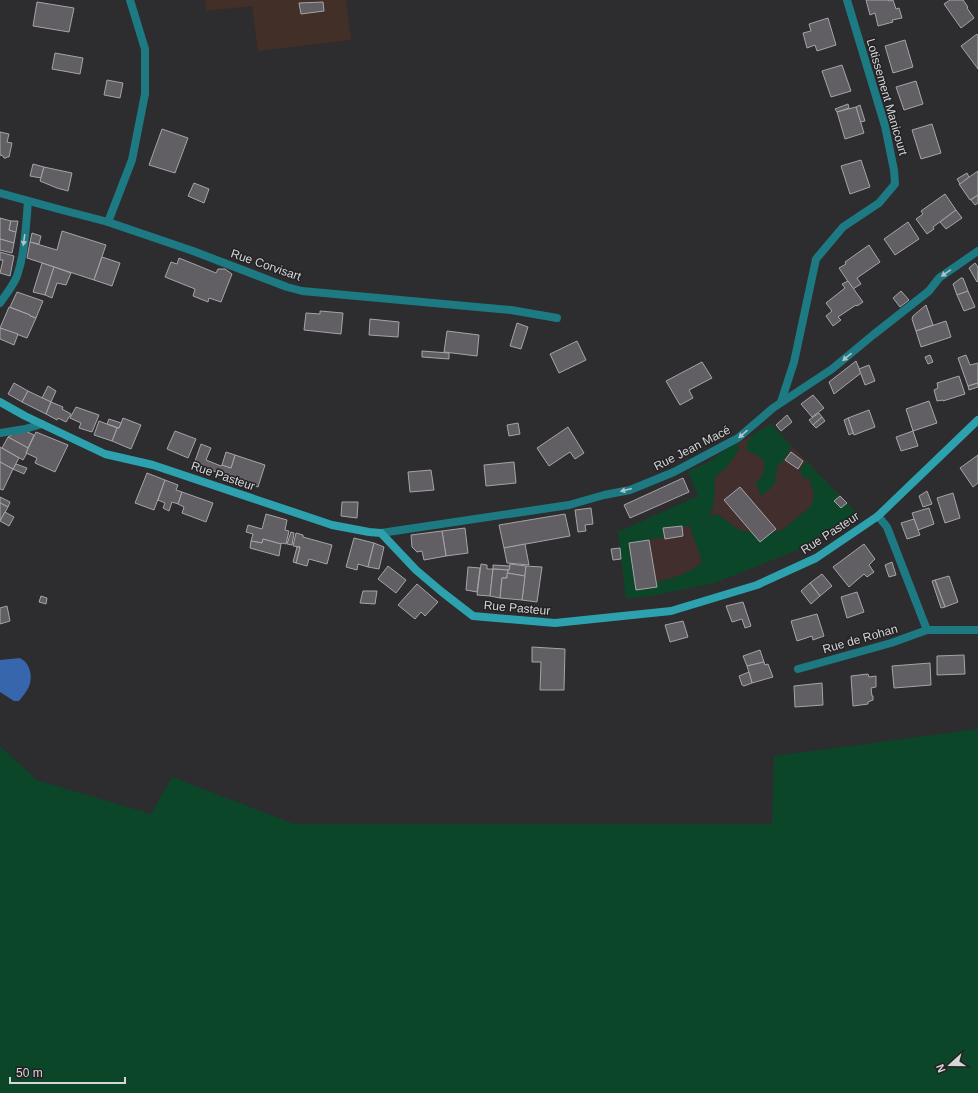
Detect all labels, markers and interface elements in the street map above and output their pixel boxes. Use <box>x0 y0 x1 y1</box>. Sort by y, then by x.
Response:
street label: Lotissement Manicourt <box>864 37 911 158</box>
one-way arrow <box>21 233 27 246</box>
street label: Rue Corvisart <box>229 246 304 284</box>
one-way arrow <box>941 269 951 277</box>
one-way arrow <box>842 352 852 361</box>
street label: Rue Jean Macé <box>651 423 733 473</box>
one-way arrow <box>737 429 748 438</box>
street label: Rue Pasteur <box>189 459 257 493</box>
one-way arrow <box>620 488 632 494</box>
street label: Rue Pasteur <box>798 509 862 557</box>
street label: Rue Pasteur <box>483 598 551 618</box>
street label: Rue de Rohan <box>821 622 899 656</box>
north arrow <box>930 1045 970 1085</box>
scale bar <box>10 1059 125 1085</box>
text: N <box>934 1063 948 1074</box>
text: 50 m <box>16 1066 43 1080</box>

